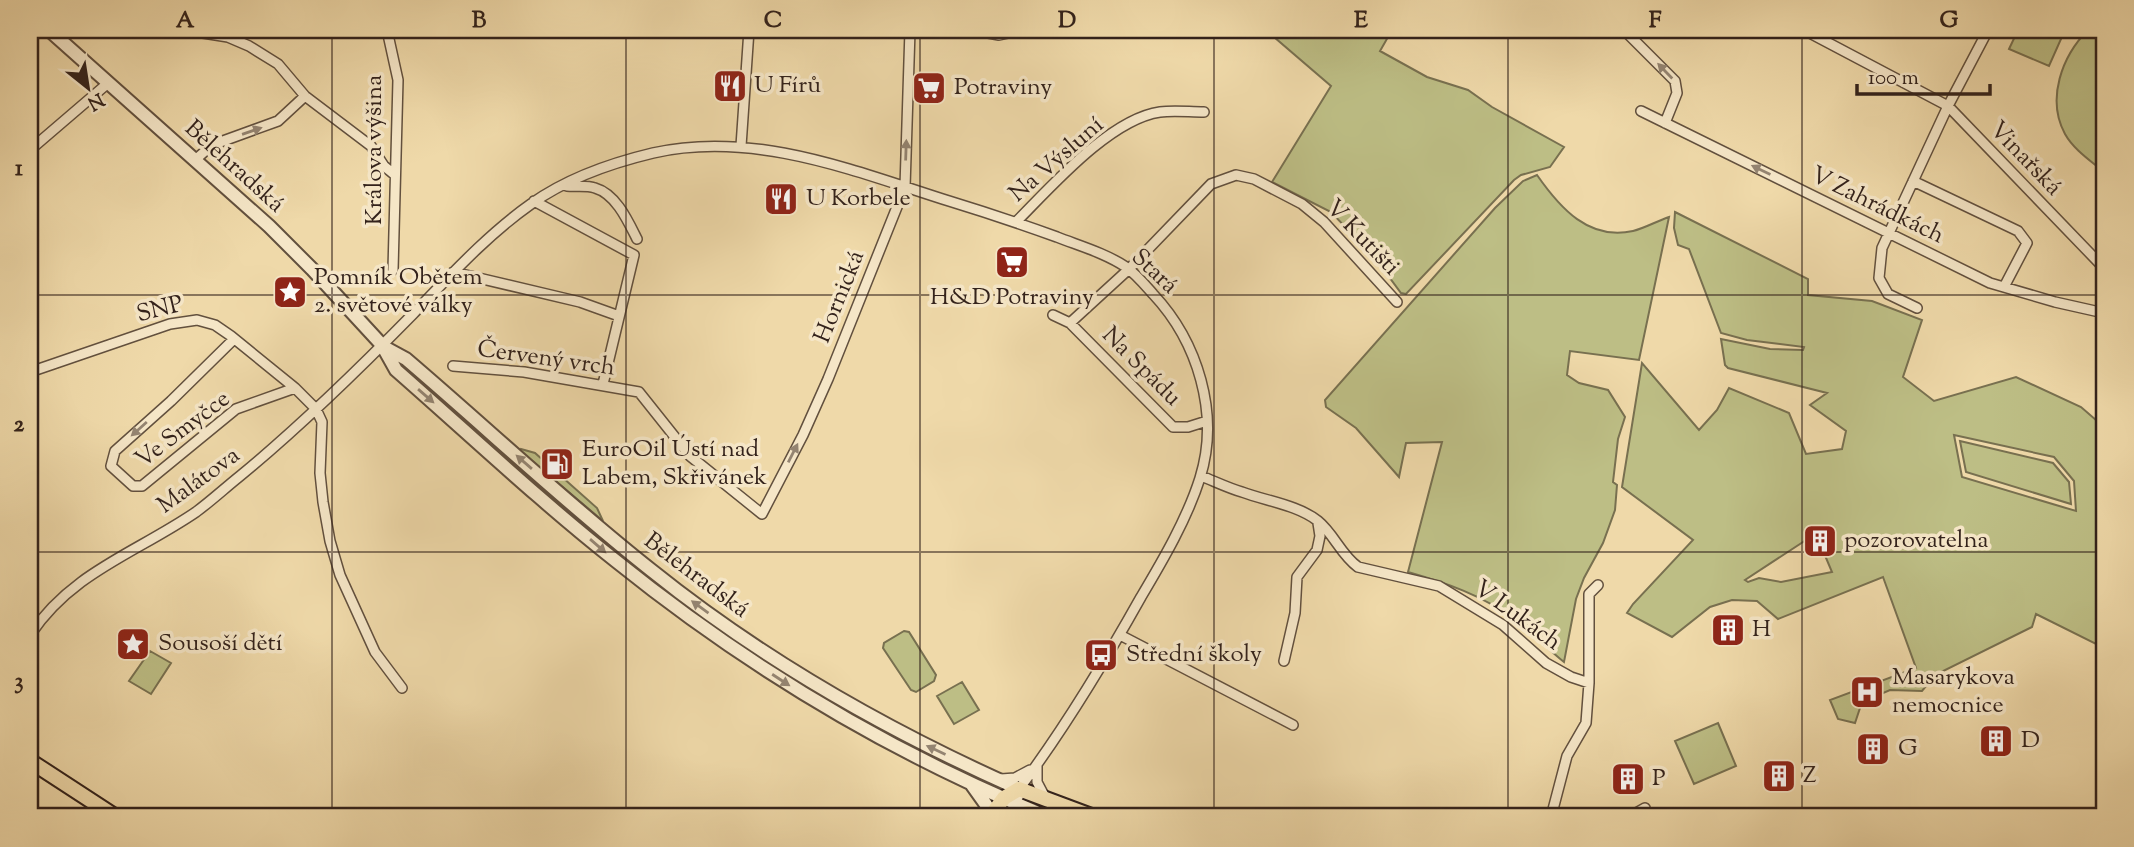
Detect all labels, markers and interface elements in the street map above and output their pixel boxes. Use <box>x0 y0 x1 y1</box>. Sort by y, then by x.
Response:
text: A <box>176 5 195 38</box>
text: B <box>472 5 487 38</box>
text: C <box>764 5 782 38</box>
text: D <box>1058 5 1076 38</box>
text: E <box>1354 5 1368 38</box>
text: F <box>1649 5 1662 38</box>
text: G <box>1940 5 1959 38</box>
north arrow <box>52 52 122 122</box>
scale bar <box>1857 52 1990 96</box>
one-way arrow <box>1658 63 1674 80</box>
text: 100 m <box>1868 64 1919 94</box>
restaurant icon: U Fírů <box>711 67 749 105</box>
place label: U Fírů <box>754 69 821 103</box>
supermarket icon: Potraviny <box>910 69 948 107</box>
place label: Potraviny <box>954 71 1052 105</box>
street label: Králova výšina <box>358 75 392 225</box>
text: N <box>82 85 109 116</box>
street label: Na Výsluní <box>1002 109 1112 211</box>
street label: Bělehradská <box>176 113 292 221</box>
street label: Vinařská <box>1981 114 2069 204</box>
one-way arrow <box>242 125 263 136</box>
one-way arrow <box>900 139 911 161</box>
text: 1 <box>15 153 23 186</box>
street label: V Zahrádkách <box>1804 159 1950 253</box>
one-way arrow <box>1751 165 1771 176</box>
restaurant icon: U Korbele <box>762 180 800 218</box>
place label: U Korbele <box>806 182 911 216</box>
street label: V Kutišti <box>1317 192 1407 284</box>
street label: Stará <box>1123 241 1185 303</box>
supermarket icon: H&D Potraviny <box>993 243 1031 281</box>
street label: Hornická <box>806 246 874 348</box>
place label: Pomník Obětem 2. světové války <box>314 261 483 323</box>
place icon: Pomník Obětem 2. světové války <box>271 273 309 311</box>
place label: H&D Potraviny <box>930 281 1094 315</box>
street label: SNP <box>133 288 187 332</box>
street label: Na Spádu <box>1093 319 1189 415</box>
street label: Červený vrch <box>475 333 617 385</box>
street label: Ve Smyčce <box>128 383 238 477</box>
one-way arrow <box>417 388 435 404</box>
text: 2 <box>14 409 25 442</box>
one-way arrow <box>130 421 148 437</box>
place label: EuroOil Ústí nad Labem, Skřivánek <box>582 433 767 495</box>
street label: Malátova <box>151 439 247 523</box>
one-way arrow <box>788 443 799 463</box>
fuel station icon: EuroOil Ústí nad Labem, Skřivánek <box>538 445 576 483</box>
one-way arrow <box>516 455 533 470</box>
building icon: pozorovatelna <box>1801 522 1839 560</box>
place label: pozorovatelna <box>1844 524 1989 558</box>
street label: Bělehradská <box>636 525 756 627</box>
one-way arrow <box>589 538 607 554</box>
street label: V Lukách <box>1466 572 1568 660</box>
one-way arrow <box>691 600 709 614</box>
building icon: H <box>1709 611 1747 649</box>
place label: H <box>1752 613 1771 647</box>
place icon: Sousoší dětí <box>114 625 152 663</box>
place label: Sousoší dětí <box>158 627 283 661</box>
bus stop icon: Střední školy <box>1082 636 1120 674</box>
place label: Střední školy <box>1126 638 1262 672</box>
place label: Masarykova nemocnice <box>1892 661 2015 723</box>
text: 3 <box>14 666 24 699</box>
hospital icon: Masarykova nemocnice <box>1848 673 1886 711</box>
one-way arrow <box>771 674 791 687</box>
building icon: D <box>1977 722 2015 760</box>
place label: D <box>2021 724 2040 758</box>
building icon: G <box>1854 730 1892 768</box>
place label: G <box>1898 732 1918 766</box>
one-way arrow <box>926 745 946 756</box>
building icon: Z <box>1760 757 1798 795</box>
place label: Z <box>1803 759 1817 793</box>
building icon: P <box>1609 760 1647 798</box>
place label: P <box>1652 762 1666 796</box>

